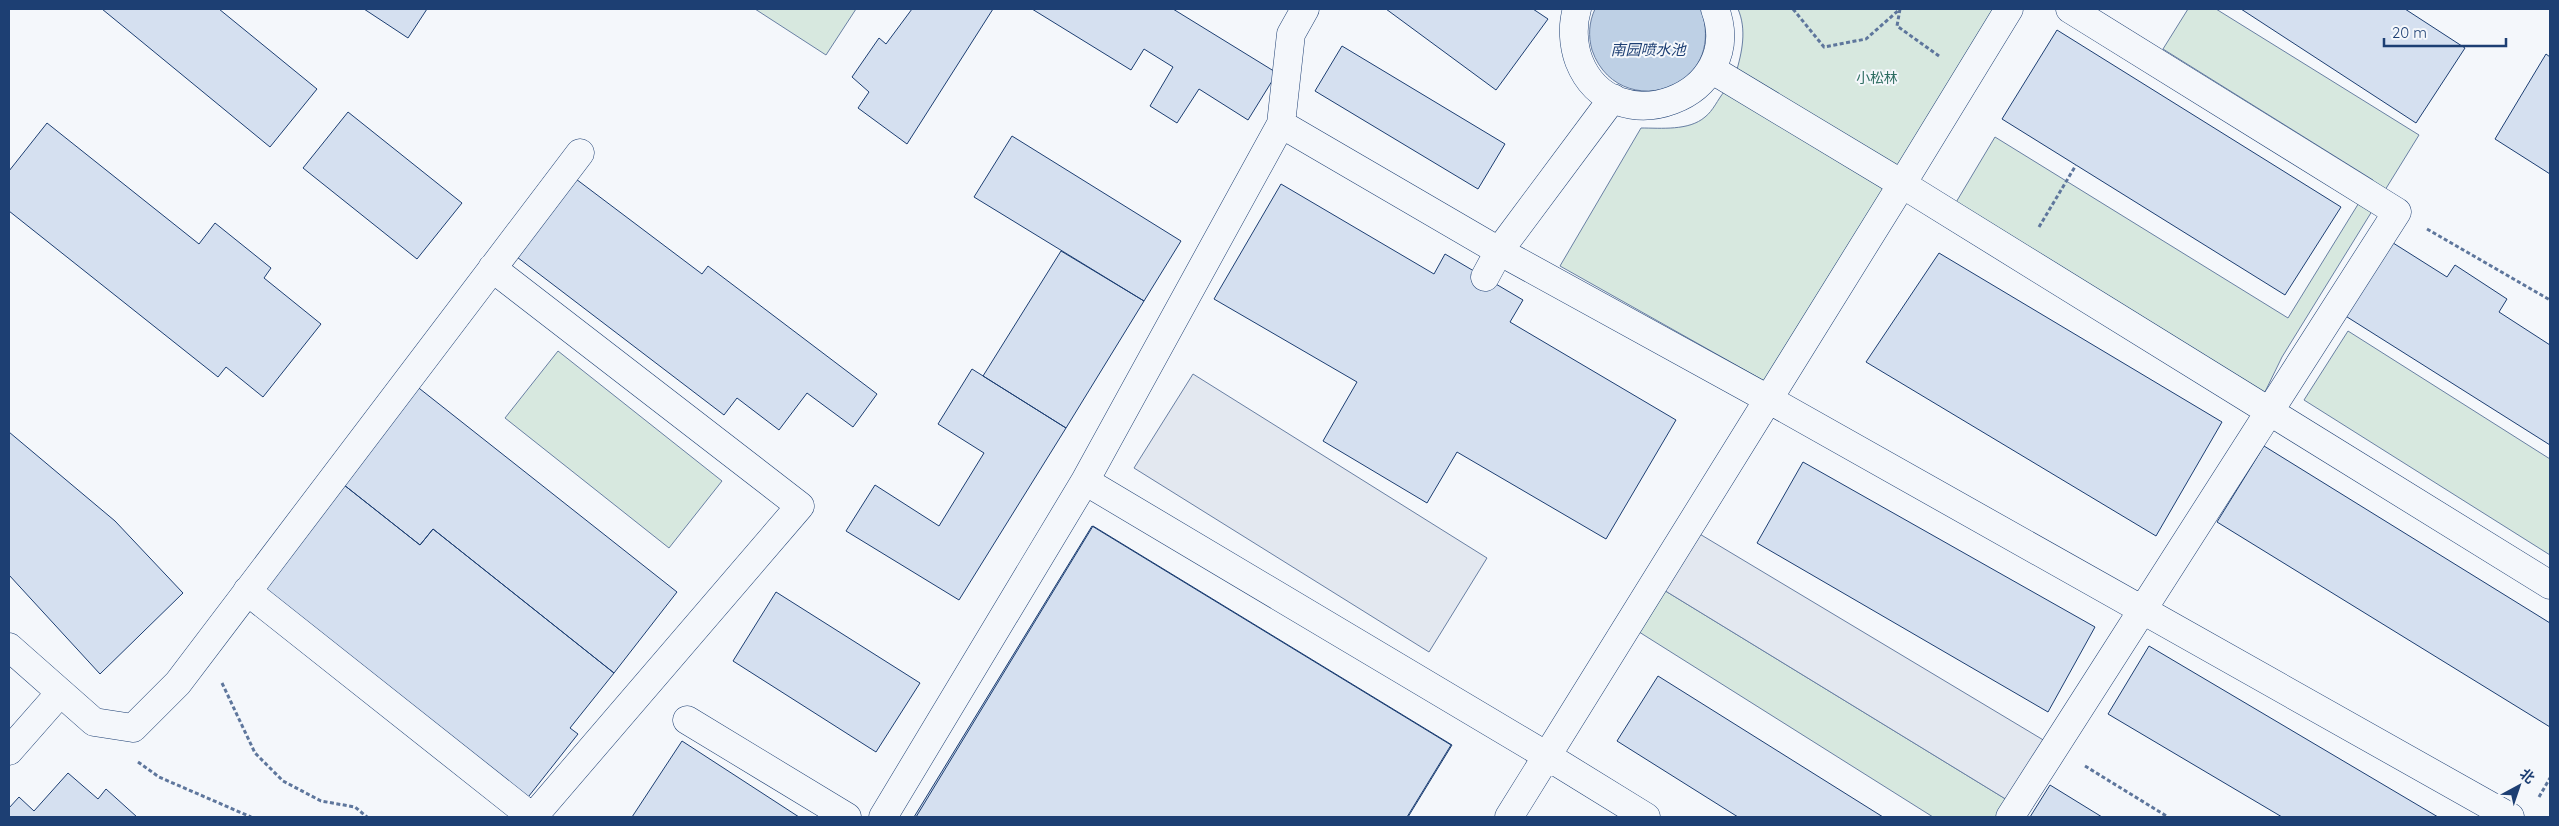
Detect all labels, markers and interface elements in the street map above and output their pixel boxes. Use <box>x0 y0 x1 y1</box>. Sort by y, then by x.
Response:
scale bar <box>2384 15 2506 47</box>
text: 20 m <box>2392 23 2427 42</box>
water label: 南园喷水池 <box>1610 40 1687 59</box>
park label: 小松林 <box>1856 69 1898 87</box>
north arrow <box>2494 761 2544 811</box>
text: 北 <box>2516 765 2539 787</box>

